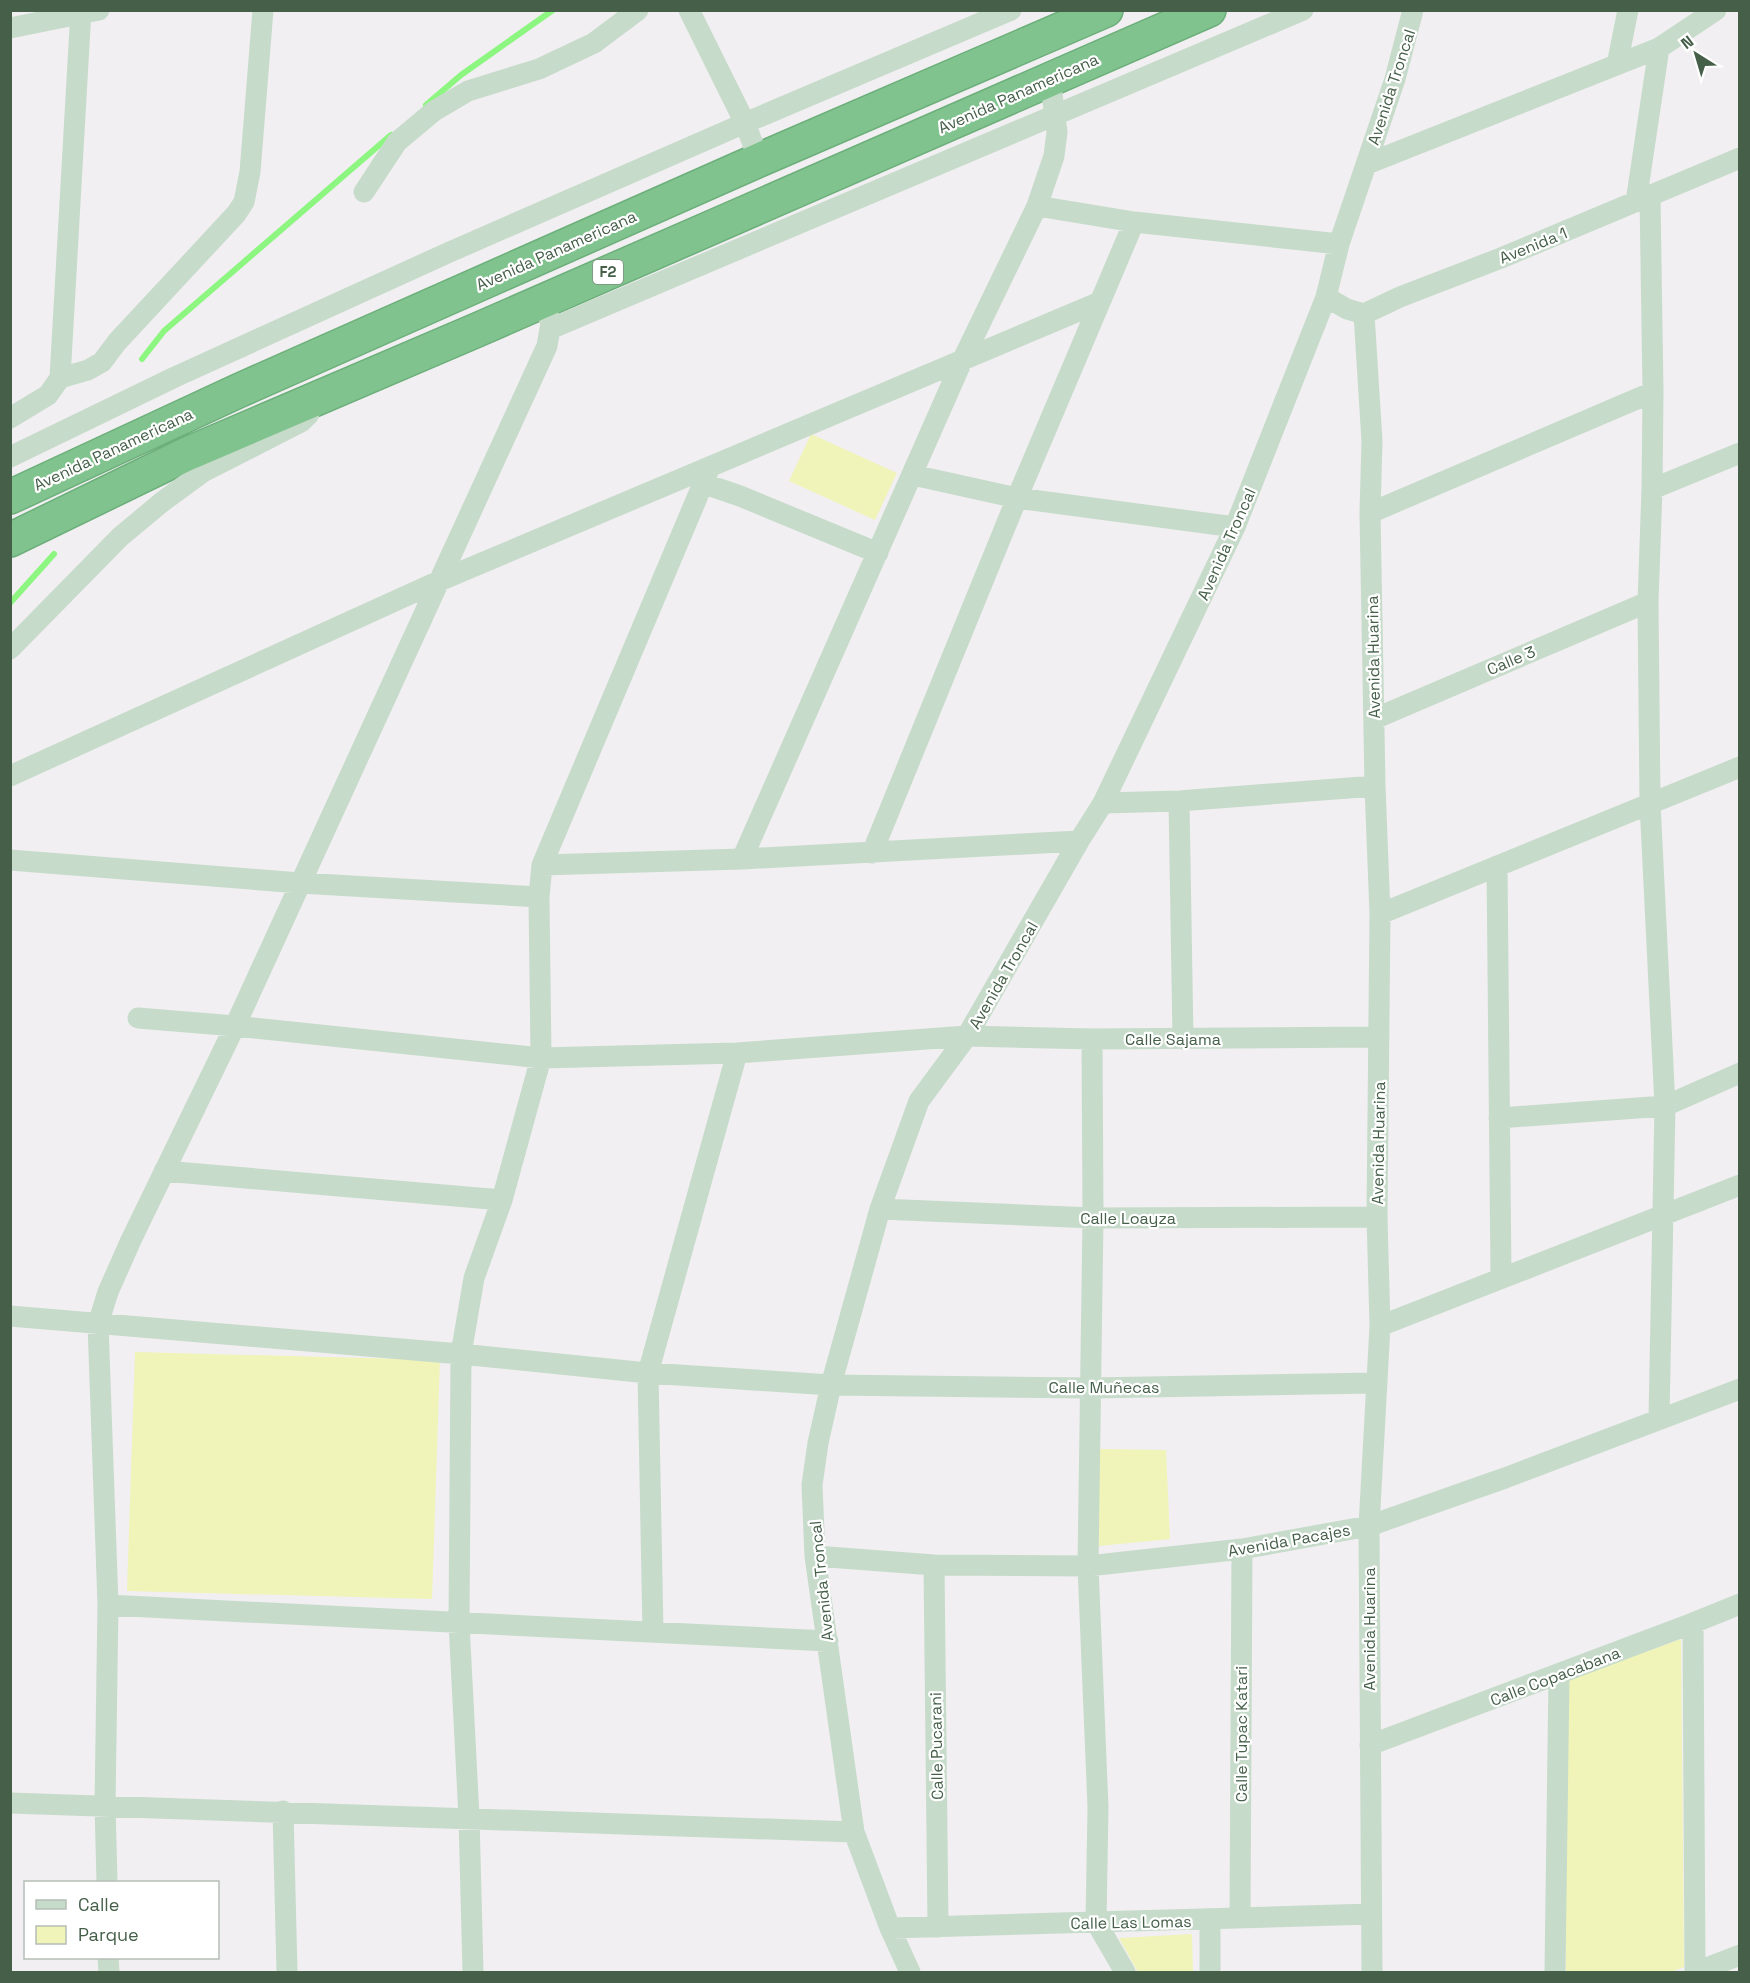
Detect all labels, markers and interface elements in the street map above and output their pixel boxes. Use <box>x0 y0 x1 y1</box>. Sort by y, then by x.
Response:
north arrow <box>1666 24 1726 84</box>
street label: Avenida Troncal <box>1363 26 1420 148</box>
text: N <box>1677 31 1698 54</box>
street label: Avenida Panamericana <box>935 49 1102 138</box>
street label: Avenida Panamericana <box>473 206 640 295</box>
street label: Avenida 1 <box>1496 222 1570 269</box>
road number: F2 <box>593 260 623 284</box>
street label: Avenida Panamericana <box>30 403 196 496</box>
street label: Avenida Troncal <box>1192 485 1261 604</box>
street label: Avenida Huarina <box>1362 595 1385 719</box>
street label: Calle 3 <box>1484 641 1539 680</box>
street label: Avenida Troncal <box>964 918 1043 1033</box>
street label: Calle Sajama <box>1125 1029 1221 1050</box>
street label: Avenida Huarina <box>1367 1081 1390 1205</box>
street label: Calle Loayza <box>1080 1208 1176 1229</box>
street label: Calle Muñecas <box>1049 1377 1159 1398</box>
street label: Avenida Pacajes <box>1226 1519 1352 1562</box>
street label: Avenida Troncal <box>805 1520 838 1642</box>
street label: Avenida Huarina <box>1359 1567 1380 1691</box>
street label: Calle Copacabana <box>1487 1642 1623 1711</box>
street label: Calle Tupac Katari <box>1231 1666 1252 1802</box>
street label: Calle Pucarani <box>925 1692 948 1800</box>
legend <box>24 1881 219 1959</box>
text: Calle <box>78 1893 119 1916</box>
street label: Calle Las Lomas <box>1070 1911 1192 1934</box>
text: Parque <box>78 1923 139 1946</box>

